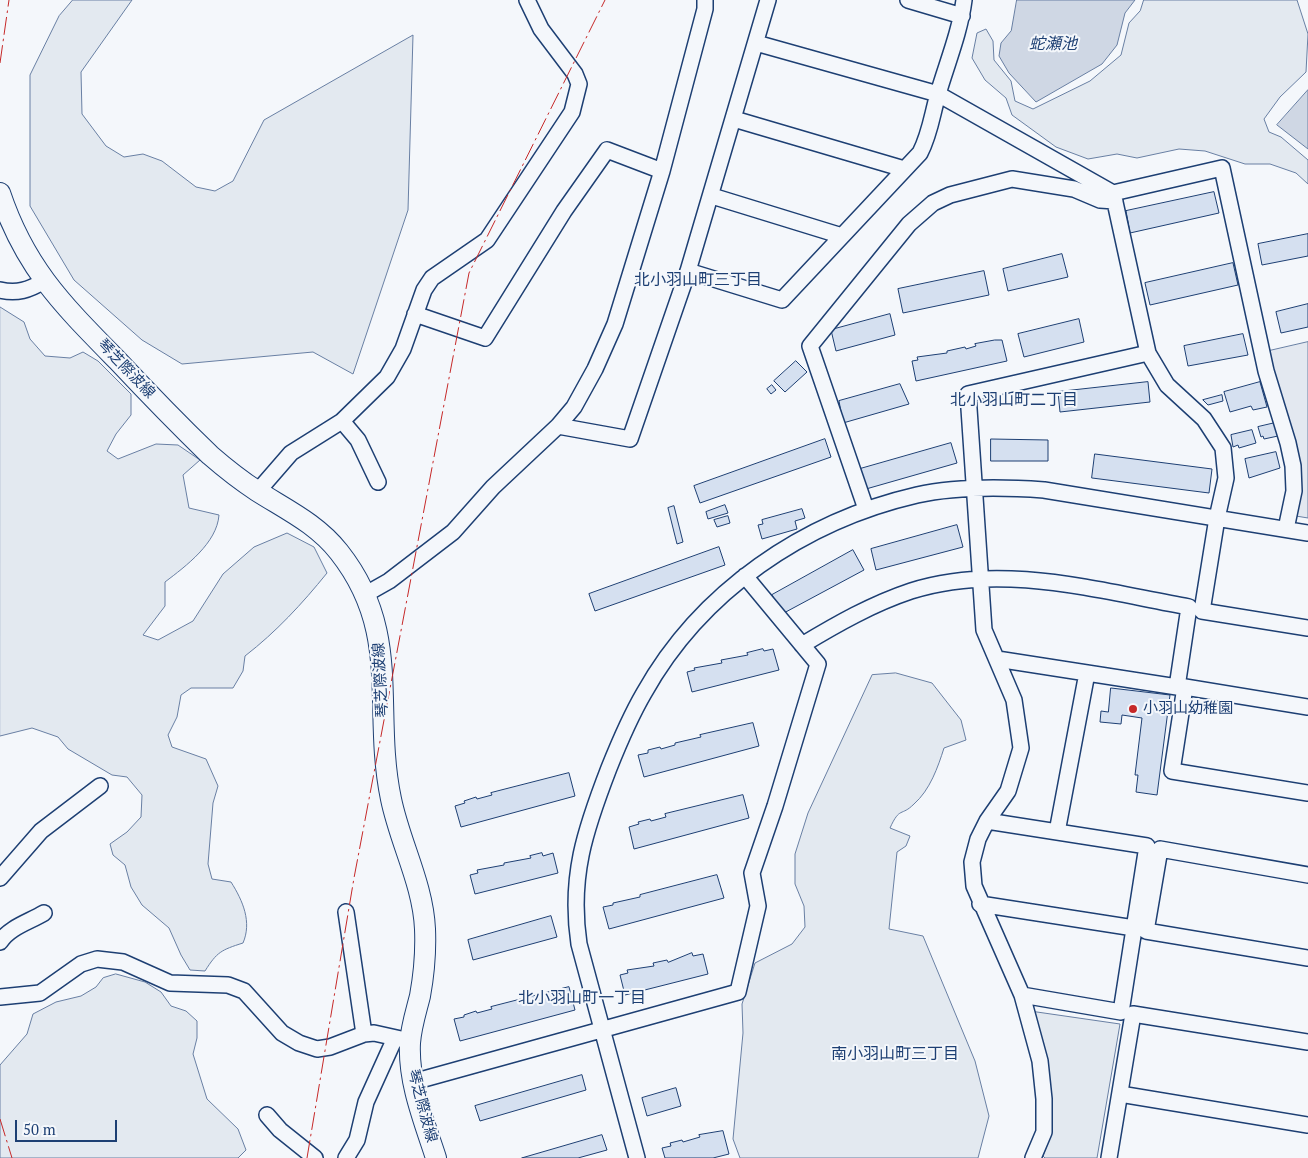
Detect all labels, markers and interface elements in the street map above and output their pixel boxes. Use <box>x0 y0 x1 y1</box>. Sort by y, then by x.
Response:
water label: 蛇瀬池 <box>1029 34 1077 54</box>
district label: 北小羽山町三丁目 <box>634 270 762 290</box>
street label: 琴芝際波線 <box>93 336 159 402</box>
district label: 北小羽山町二丁目 <box>950 390 1078 410</box>
street label: 琴芝際波線 <box>370 642 392 718</box>
place label: 小羽山幼稚園 <box>1143 700 1233 718</box>
marker: 小羽山幼稚園 <box>1127 703 1139 715</box>
district label: 北小羽山町一丁目 <box>518 988 646 1008</box>
district label: 南小羽山町三丁目 <box>831 1044 959 1064</box>
street label: 琴芝際波線 <box>404 1067 440 1145</box>
scale bar <box>18 1110 120 1142</box>
text: 50 m <box>23 1119 56 1139</box>

